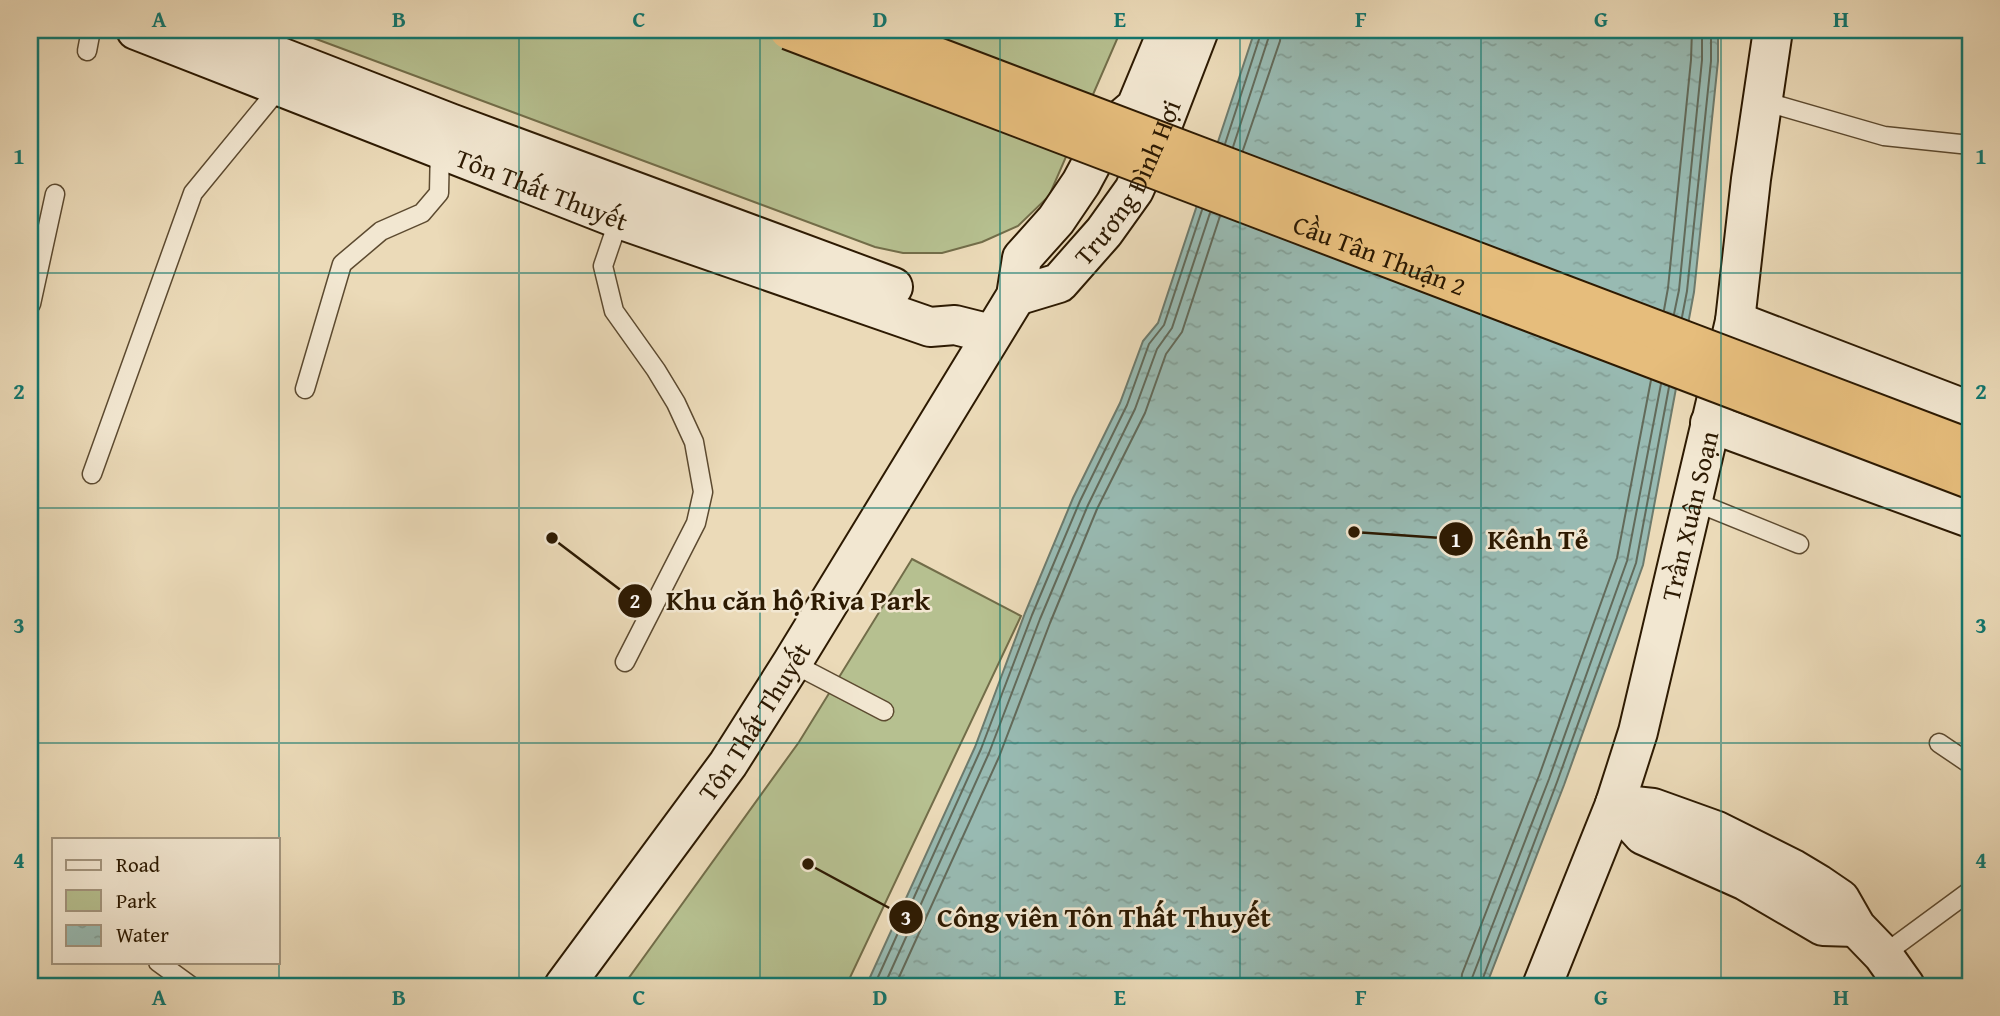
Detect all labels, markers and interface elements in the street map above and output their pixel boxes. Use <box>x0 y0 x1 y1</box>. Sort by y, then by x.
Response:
text: A <box>152 2 167 35</box>
text: B <box>392 2 406 35</box>
text: C <box>632 2 646 35</box>
text: D <box>873 2 888 35</box>
text: E <box>1114 2 1126 35</box>
text: F <box>1355 2 1367 35</box>
text: G <box>1594 2 1608 35</box>
text: H <box>1833 2 1849 35</box>
street label: Trương Đình Hợi <box>1064 94 1190 274</box>
street label: Tôn Thất Thuyết <box>450 138 633 240</box>
text: 1 <box>13 139 25 172</box>
text: 1 <box>1975 139 1987 172</box>
street label: Cầu Tân Thuận 2 <box>1288 204 1472 305</box>
text: 2 <box>13 374 25 407</box>
text: 2 <box>1975 374 1987 407</box>
street label: Trần Xuân Soạn <box>1650 426 1728 605</box>
callout: Kênh Tẻ <box>1439 515 1603 564</box>
text: Kênh Tẻ <box>1488 518 1588 559</box>
text: 1 <box>1451 524 1461 555</box>
callout: Khu căn hộ Riva Park <box>617 576 944 625</box>
text: Khu căn hộ Riva Park <box>666 579 931 620</box>
text: 2 <box>630 585 640 616</box>
text: 3 <box>13 608 25 641</box>
text: 3 <box>1975 608 1987 641</box>
street label: Tôn Thất Thuyết <box>688 634 820 809</box>
legend <box>52 838 280 964</box>
text: 4 <box>13 843 25 876</box>
text: 4 <box>1975 843 1987 876</box>
text: Road <box>116 849 161 880</box>
text: Park <box>116 885 157 916</box>
callout: Công viên Tôn Thất Thuyết <box>889 893 1285 942</box>
text: Công viên Tôn Thất Thuyết <box>937 896 1271 937</box>
text: 3 <box>901 902 911 933</box>
text: Water <box>116 919 169 950</box>
text: A <box>152 980 167 1013</box>
text: B <box>392 980 406 1013</box>
text: C <box>632 980 646 1013</box>
text: D <box>873 980 888 1013</box>
text: E <box>1114 980 1126 1013</box>
text: F <box>1355 980 1367 1013</box>
text: G <box>1594 980 1608 1013</box>
text: H <box>1833 980 1849 1013</box>

